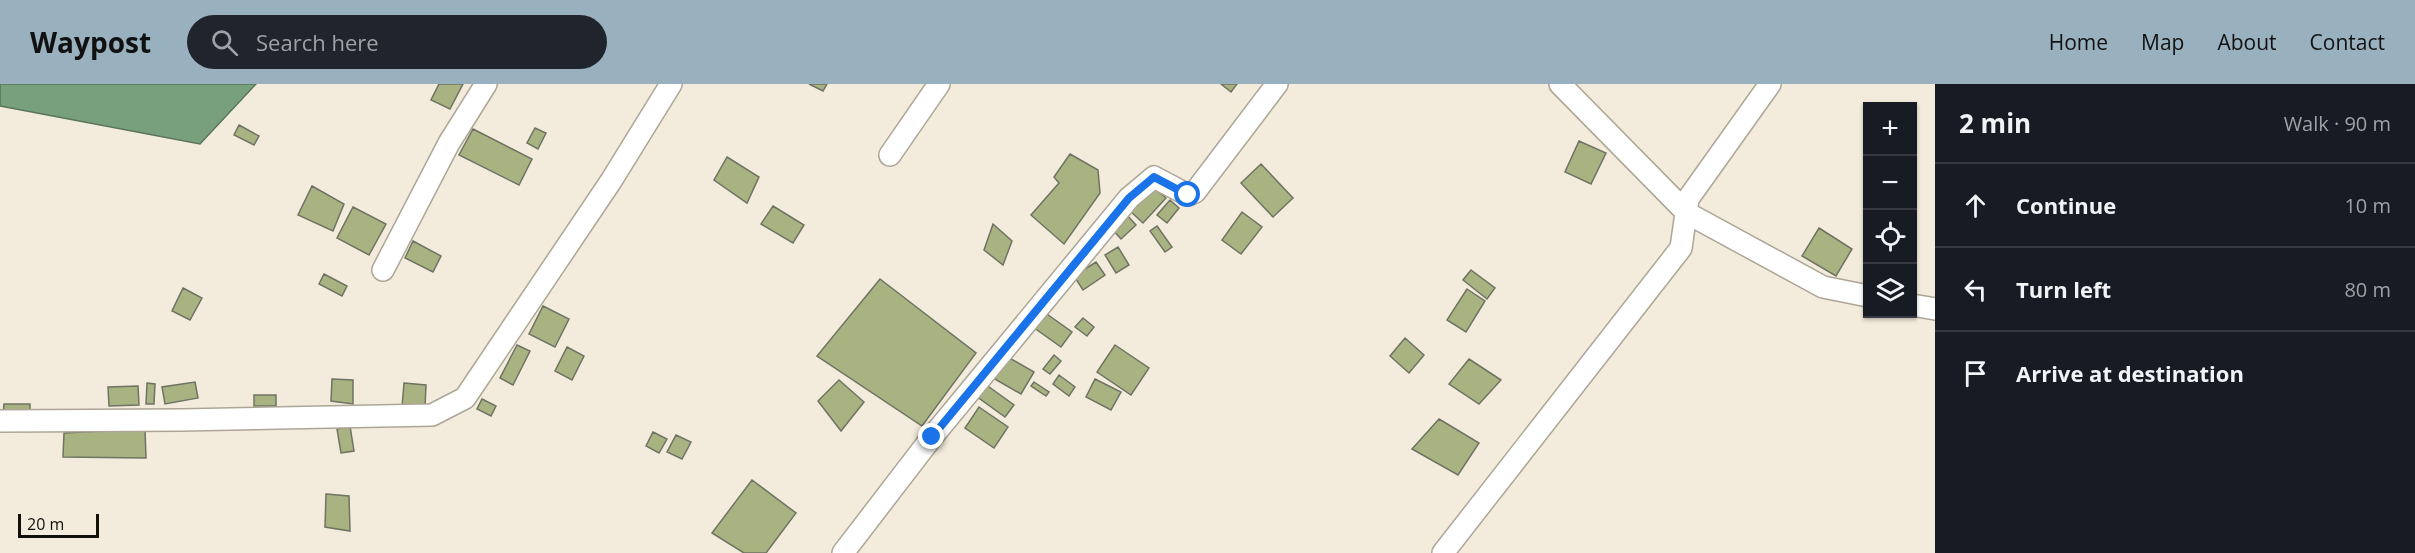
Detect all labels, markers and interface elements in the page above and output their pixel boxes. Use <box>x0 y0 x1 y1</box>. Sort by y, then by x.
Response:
search box <box>187 15 607 69</box>
text: Waypost <box>30 23 151 61</box>
icon: search <box>208 26 241 59</box>
text: Search here <box>256 27 379 57</box>
text: Home <box>2049 28 2108 56</box>
text: Map <box>2141 28 2184 56</box>
text: About <box>2217 28 2277 56</box>
text: Contact <box>2310 28 2385 56</box>
map controls <box>1863 102 1917 318</box>
button: + <box>1863 102 1917 156</box>
text: 2 min <box>1959 105 2031 141</box>
text: Walk · 90 m <box>2284 110 2391 137</box>
button: − <box>1863 156 1917 210</box>
route start <box>1174 181 1200 207</box>
icon: ahead <box>1959 189 1992 222</box>
text: Continue <box>2016 190 2116 220</box>
text: 10 m <box>2344 192 2391 219</box>
button: locate <box>1863 210 1917 264</box>
button: layers <box>1863 264 1917 318</box>
icon: left <box>1959 273 1992 306</box>
text: Turn left <box>2016 274 2111 304</box>
text: 80 m <box>2344 276 2391 303</box>
icon: arrive <box>1959 357 1992 390</box>
text: Arrive at destination <box>2016 358 2244 388</box>
route end <box>918 423 944 449</box>
scale bar <box>18 511 99 538</box>
text: 20 m <box>27 513 64 535</box>

